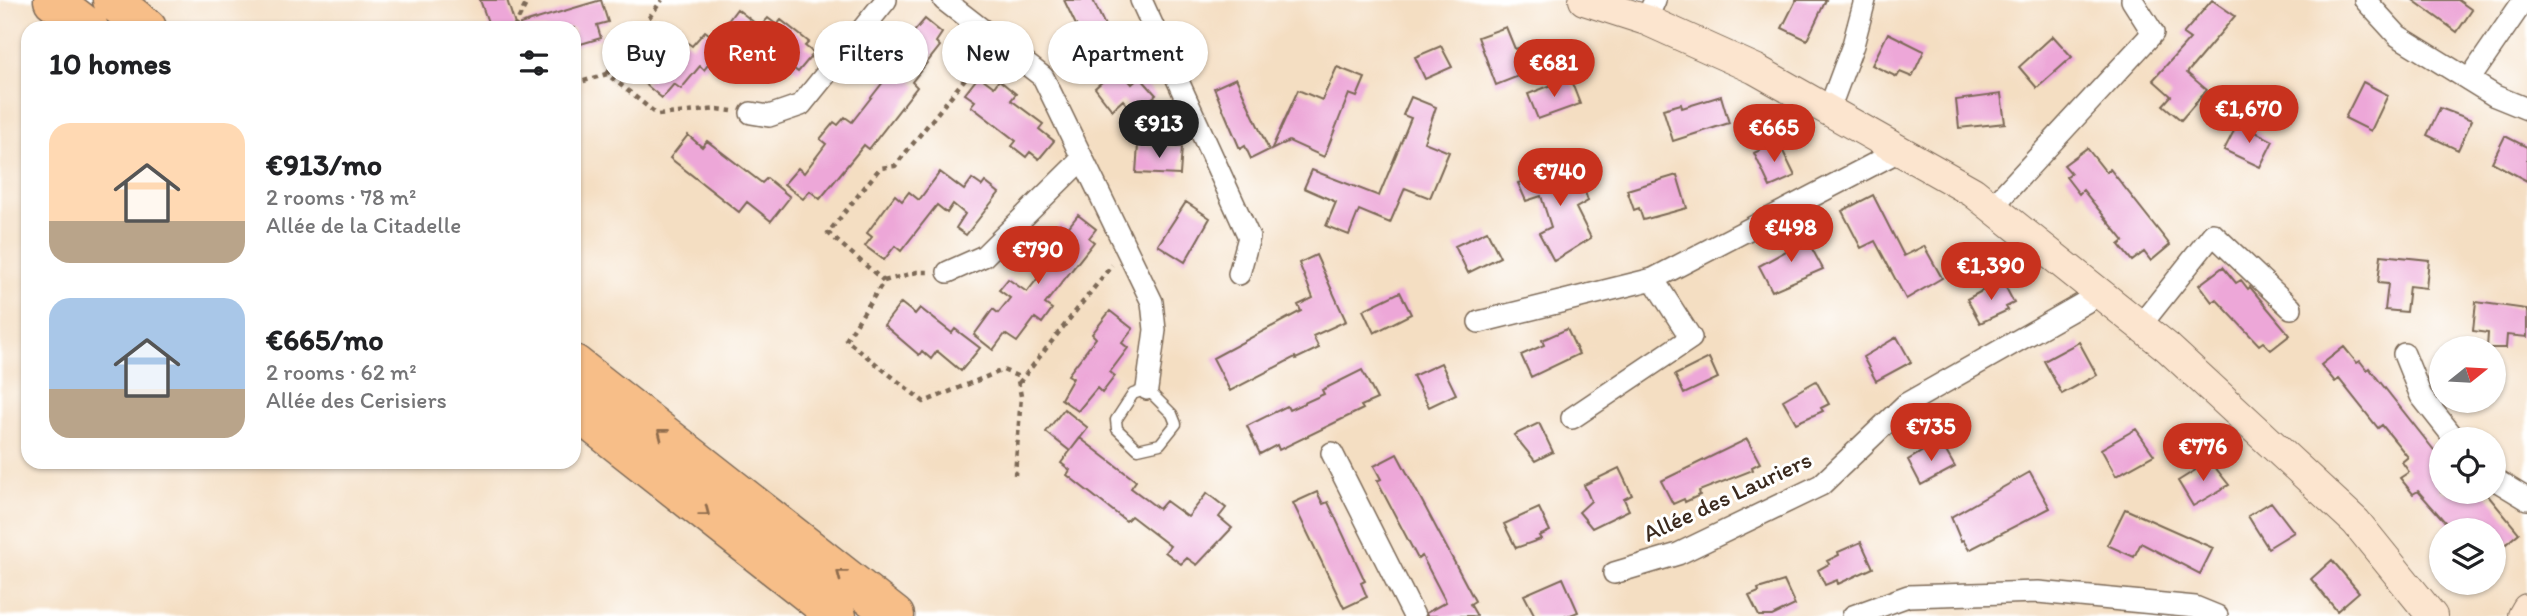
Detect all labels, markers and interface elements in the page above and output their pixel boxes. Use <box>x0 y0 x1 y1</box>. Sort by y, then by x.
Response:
chip: Buy <box>602 21 690 84</box>
chip: Rent <box>704 21 800 84</box>
chip: Filters <box>814 21 928 84</box>
chip: New <box>942 21 1034 84</box>
chip: Apartment <box>1048 21 1208 84</box>
pin: €681 <box>1513 40 1595 99</box>
icon: filters <box>515 44 553 82</box>
text: 10 homes <box>49 45 172 82</box>
text: €681 <box>1530 48 1578 76</box>
pin: €1,670 <box>2192 86 2306 145</box>
text: €1,670 <box>2216 94 2283 122</box>
pin: €913 <box>1118 100 1200 160</box>
pin: €665 <box>1733 104 1815 164</box>
text: €913 <box>1135 109 1183 137</box>
text: €665 <box>1749 113 1799 141</box>
text: €913/mo <box>266 146 382 183</box>
pin: €740 <box>1519 148 1601 208</box>
icon: home <box>105 151 189 235</box>
text: €740 <box>1534 157 1586 185</box>
text: 2 rooms · 78 m² <box>266 183 416 211</box>
pin: €498 <box>1750 204 1832 264</box>
text: Allée de la Citadelle <box>266 211 461 239</box>
text: €498 <box>1765 213 1817 241</box>
pin: €790 <box>997 226 1079 286</box>
text: €790 <box>1013 235 1063 263</box>
pin: €1,390 <box>1934 243 2048 302</box>
text: €1,390 <box>1957 251 2025 279</box>
text: €665/mo <box>266 321 384 358</box>
icon: home <box>105 326 189 410</box>
north arrow <box>2429 336 2506 413</box>
map controls <box>2429 336 2506 595</box>
text: 2 rooms · 62 m² <box>266 358 417 386</box>
text: Allée des Cerisiers <box>266 386 447 414</box>
pin: €735 <box>1890 404 1972 463</box>
text: €735 <box>1906 412 1956 440</box>
pin: €776 <box>2162 424 2244 483</box>
button: locate <box>2429 427 2506 504</box>
one-way arrow <box>657 429 670 442</box>
text: €776 <box>2179 432 2227 460</box>
street label: Allée des Lauriers <box>1638 444 1816 548</box>
one-way arrow <box>696 504 709 516</box>
button: layers <box>2429 518 2506 595</box>
one-way arrow <box>836 569 848 582</box>

